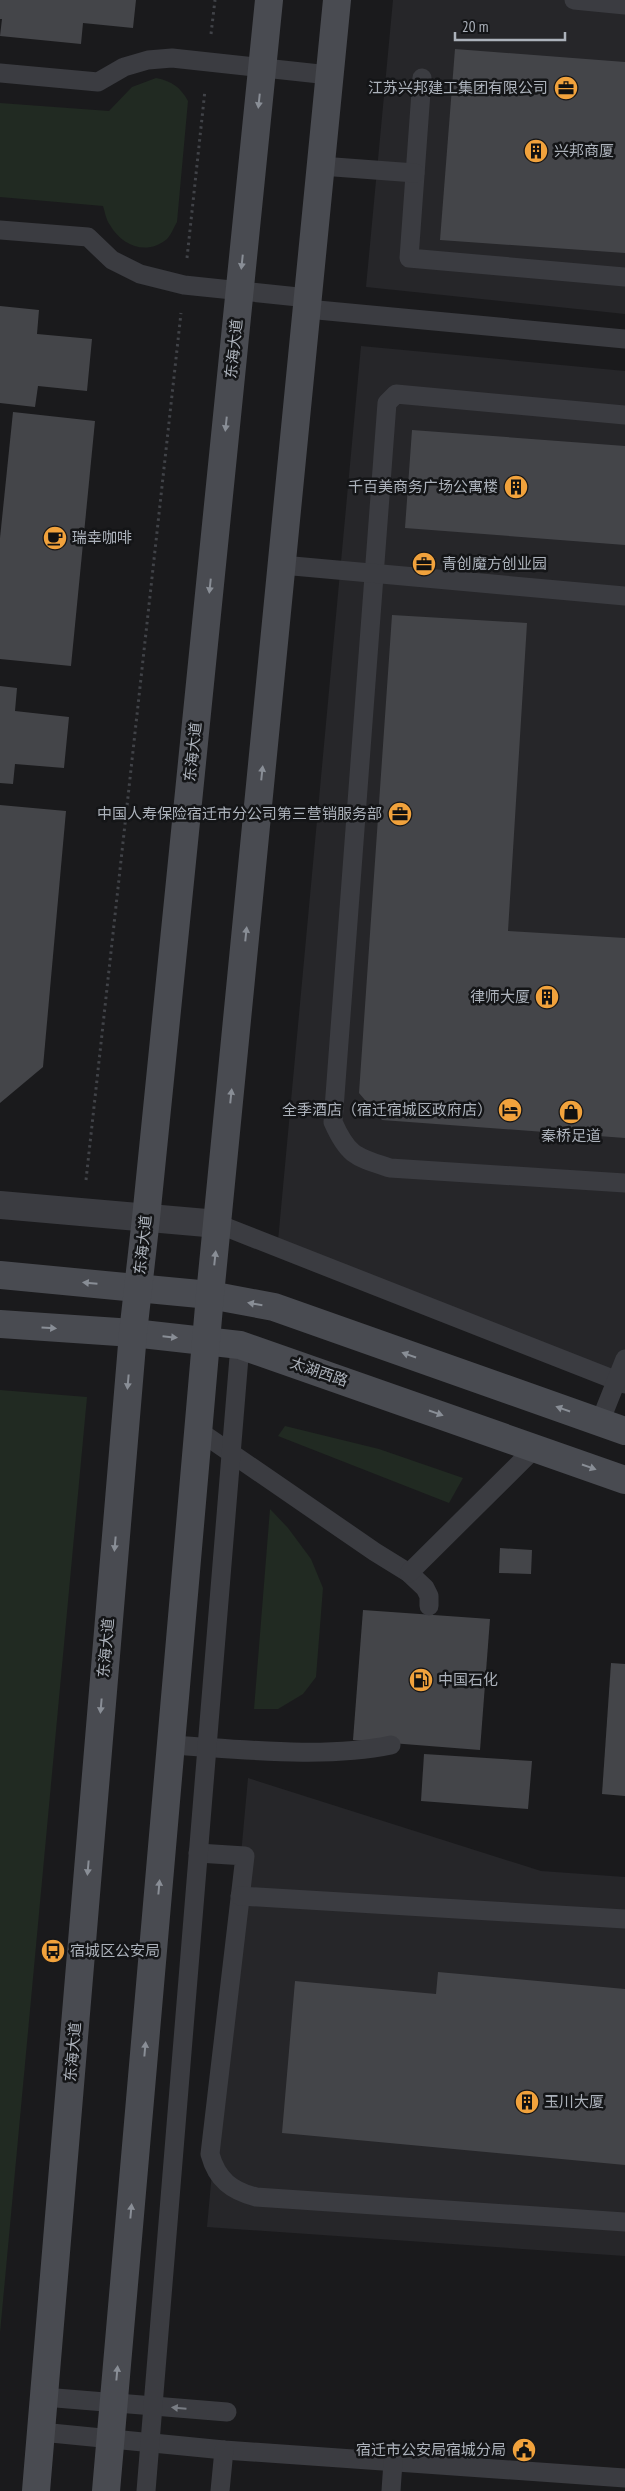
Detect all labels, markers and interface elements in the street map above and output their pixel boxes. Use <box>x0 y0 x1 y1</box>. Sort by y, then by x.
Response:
scale bar <box>455 10 565 42</box>
text: 20 m <box>462 17 488 36</box>
office icon: 江苏兴邦建工集团有限公司 <box>553 75 579 101</box>
place label: 江苏兴邦建工集团有限公司 <box>368 78 548 97</box>
one-way arrow <box>254 93 262 109</box>
building icon: 兴邦商厦 <box>523 138 549 164</box>
place label: 兴邦商厦 <box>554 141 614 160</box>
one-way arrow <box>238 255 246 271</box>
street label: 东海大道 <box>221 318 246 380</box>
one-way arrow <box>222 416 230 432</box>
building icon: 千百美商务广场公寓楼 <box>503 474 529 500</box>
place label: 千百美商务广场公寓楼 <box>348 477 498 496</box>
cafe icon: 瑞幸咖啡 <box>42 525 68 551</box>
place label: 瑞幸咖啡 <box>72 528 132 547</box>
office icon: 青创魔方创业园 <box>411 551 437 577</box>
place label: 青创魔方创业园 <box>442 554 547 573</box>
one-way arrow <box>206 578 214 594</box>
street label: 东海大道 <box>180 721 205 783</box>
one-way arrow <box>258 764 266 780</box>
office icon: 中国人寿保险宿迁市分公司第三营销服务部 <box>387 801 413 827</box>
place label: 中国人寿保险宿迁市分公司第三营销服务部 <box>97 804 382 823</box>
one-way arrow <box>242 926 250 942</box>
building icon: 律师大厦 <box>534 984 560 1010</box>
place label: 律师大厦 <box>470 987 530 1006</box>
one-way arrow <box>227 1088 235 1104</box>
hotel icon: 全季酒店（宿迁宿城区政府店） <box>497 1097 523 1123</box>
shop icon: 秦桥足道 <box>558 1099 584 1125</box>
place label: 全季酒店（宿迁宿城区政府店） <box>282 1100 492 1119</box>
place label: 秦桥足道 <box>541 1126 601 1145</box>
street label: 东海大道 <box>130 1214 155 1276</box>
one-way arrow <box>211 1250 219 1266</box>
one-way arrow <box>82 1279 98 1287</box>
one-way arrow <box>247 1299 263 1307</box>
one-way arrow <box>41 1324 57 1332</box>
one-way arrow <box>162 1333 178 1341</box>
one-way arrow <box>402 1351 417 1358</box>
street label: 太湖西路 <box>288 1353 351 1390</box>
one-way arrow <box>124 1374 132 1390</box>
one-way arrow <box>555 1405 570 1412</box>
one-way arrow <box>429 1410 444 1418</box>
one-way arrow <box>582 1463 597 1471</box>
one-way arrow <box>111 1536 119 1552</box>
street label: 东海大道 <box>93 1617 118 1679</box>
fuel station icon: 中国石化 <box>408 1667 434 1693</box>
place label: 中国石化 <box>438 1670 498 1689</box>
one-way arrow <box>97 1698 105 1714</box>
one-way arrow <box>84 1860 92 1876</box>
one-way arrow <box>155 1879 163 1895</box>
bus stop icon: 宿城区公安局 <box>40 1938 66 1964</box>
place label: 宿城区公安局 <box>70 1941 160 1960</box>
street label: 东海大道 <box>60 2021 85 2083</box>
one-way arrow <box>141 2041 149 2057</box>
building icon: 玉川大厦 <box>514 2089 540 2115</box>
place label: 玉川大厦 <box>544 2092 604 2111</box>
one-way arrow <box>127 2203 135 2219</box>
one-way arrow <box>113 2364 121 2380</box>
one-way arrow <box>170 2404 186 2412</box>
public building icon: 宿迁市公安局宿城分局 <box>511 2437 537 2463</box>
place label: 宿迁市公安局宿城分局 <box>356 2440 506 2459</box>

